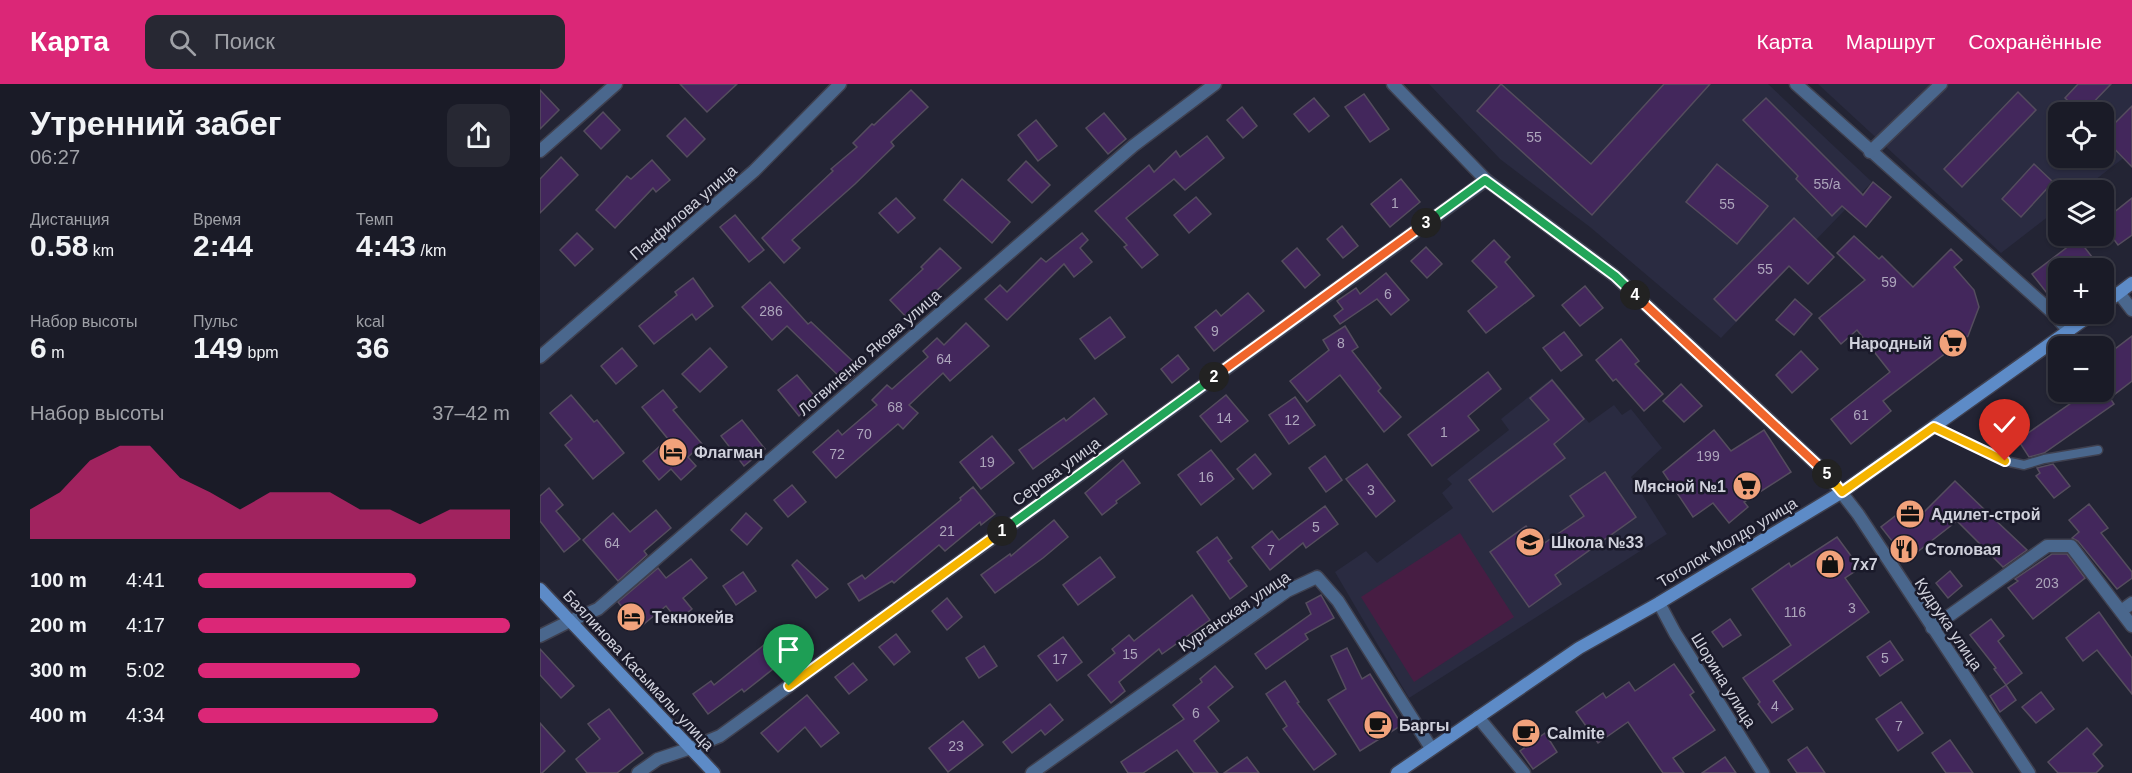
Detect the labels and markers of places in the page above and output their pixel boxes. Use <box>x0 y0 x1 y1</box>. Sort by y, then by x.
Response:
pin: 3 <box>1411 208 1441 238</box>
pin: 4 <box>1620 280 1650 310</box>
supermarket icon: Народный <box>1937 327 1969 359</box>
place label: Народный <box>1849 335 1932 352</box>
pin: 2 <box>1199 362 1229 392</box>
pin <box>1979 399 2030 461</box>
hotel icon: Флагман <box>657 436 689 468</box>
place label: Флагман <box>694 444 763 461</box>
pin: 5 <box>1812 459 1842 489</box>
supermarket icon: Мясной №1 <box>1731 470 1763 502</box>
place label: Мясной №1 <box>1634 478 1726 495</box>
office icon: Адилет-строй <box>1894 498 1926 530</box>
place label: Адилет-строй <box>1931 506 2040 523</box>
pin: 1 <box>987 516 1017 546</box>
school or university icon: Школа №33 <box>1514 526 1546 558</box>
restaurant icon: Столовая <box>1888 533 1920 565</box>
place label: Школа №33 <box>1551 534 1643 551</box>
place label: Столовая <box>1925 541 2001 558</box>
shop icon: 7x7 <box>1814 548 1846 580</box>
place label: 7x7 <box>1851 556 1878 573</box>
hotel icon: Текнокейв <box>615 601 647 633</box>
place label: Текнокейв <box>652 609 734 626</box>
pin <box>763 624 814 686</box>
cafe icon: Баргы <box>1362 709 1394 741</box>
place label: Баргы <box>1399 717 1450 734</box>
cafe icon: Calmite <box>1510 717 1542 749</box>
place label: Calmite <box>1547 725 1605 742</box>

